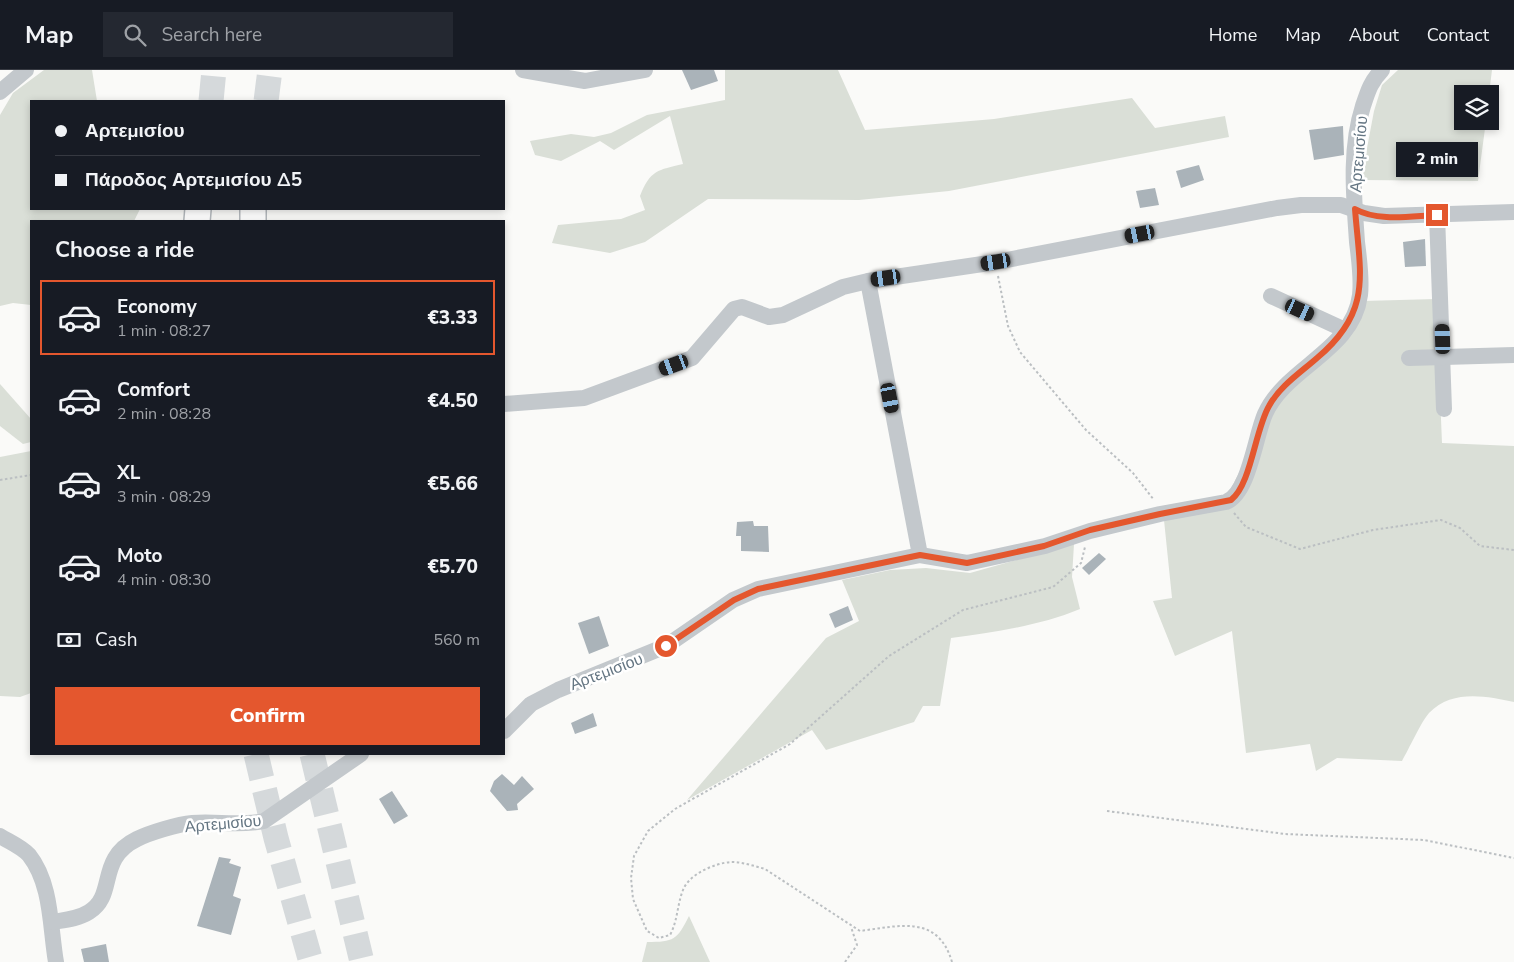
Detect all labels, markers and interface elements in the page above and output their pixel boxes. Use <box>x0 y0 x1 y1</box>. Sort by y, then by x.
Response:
search box <box>103 12 453 57</box>
text: Map <box>25 19 73 51</box>
icon: search <box>121 21 149 49</box>
text: Search here <box>161 22 262 48</box>
text: Home <box>1209 23 1257 47</box>
text: Map <box>1285 23 1321 47</box>
text: About <box>1349 23 1399 47</box>
text: Contact <box>1427 23 1489 47</box>
map controls <box>1454 85 1499 130</box>
button: layers <box>1454 85 1499 130</box>
street label: Αρτεμισίου <box>1345 115 1373 193</box>
text: Αρτεμισίου <box>85 118 185 144</box>
callout: 2 min <box>1396 142 1478 178</box>
text: 2 min <box>1416 148 1458 170</box>
text: Πάροδος Αρτεμισίου Δ5 <box>85 167 302 193</box>
route end <box>1426 204 1448 226</box>
car <box>1123 224 1156 244</box>
text: Choose a ride <box>55 235 194 265</box>
car <box>980 252 1011 272</box>
car <box>870 268 901 288</box>
text: Economy <box>117 294 197 320</box>
icon: car <box>57 295 102 340</box>
car <box>1283 297 1316 323</box>
text: €3.33 <box>427 305 478 331</box>
text: 1 min · 08:27 <box>117 320 211 342</box>
car <box>1434 324 1451 354</box>
car <box>657 353 690 377</box>
text: Comfort <box>117 377 190 403</box>
icon: car <box>57 378 102 423</box>
car <box>879 382 900 414</box>
text: €4.50 <box>427 388 478 414</box>
text: 2 min · 08:28 <box>117 403 211 425</box>
text: XL <box>117 460 140 486</box>
icon: car <box>57 461 102 506</box>
text: €5.66 <box>427 471 478 497</box>
text: 3 min · 08:29 <box>117 486 211 508</box>
text: Moto <box>117 543 163 569</box>
icon: car <box>57 544 102 589</box>
text: €5.70 <box>427 554 478 580</box>
text: 4 min · 08:30 <box>117 569 211 591</box>
icon: cash <box>55 626 83 654</box>
text: Cash <box>95 627 137 653</box>
text: 560 m <box>433 629 480 651</box>
route start <box>655 635 677 657</box>
street label: Αρτεμισίου <box>567 648 646 696</box>
button: Confirm <box>55 687 480 745</box>
street label: Αρτεμισίου <box>184 810 262 838</box>

